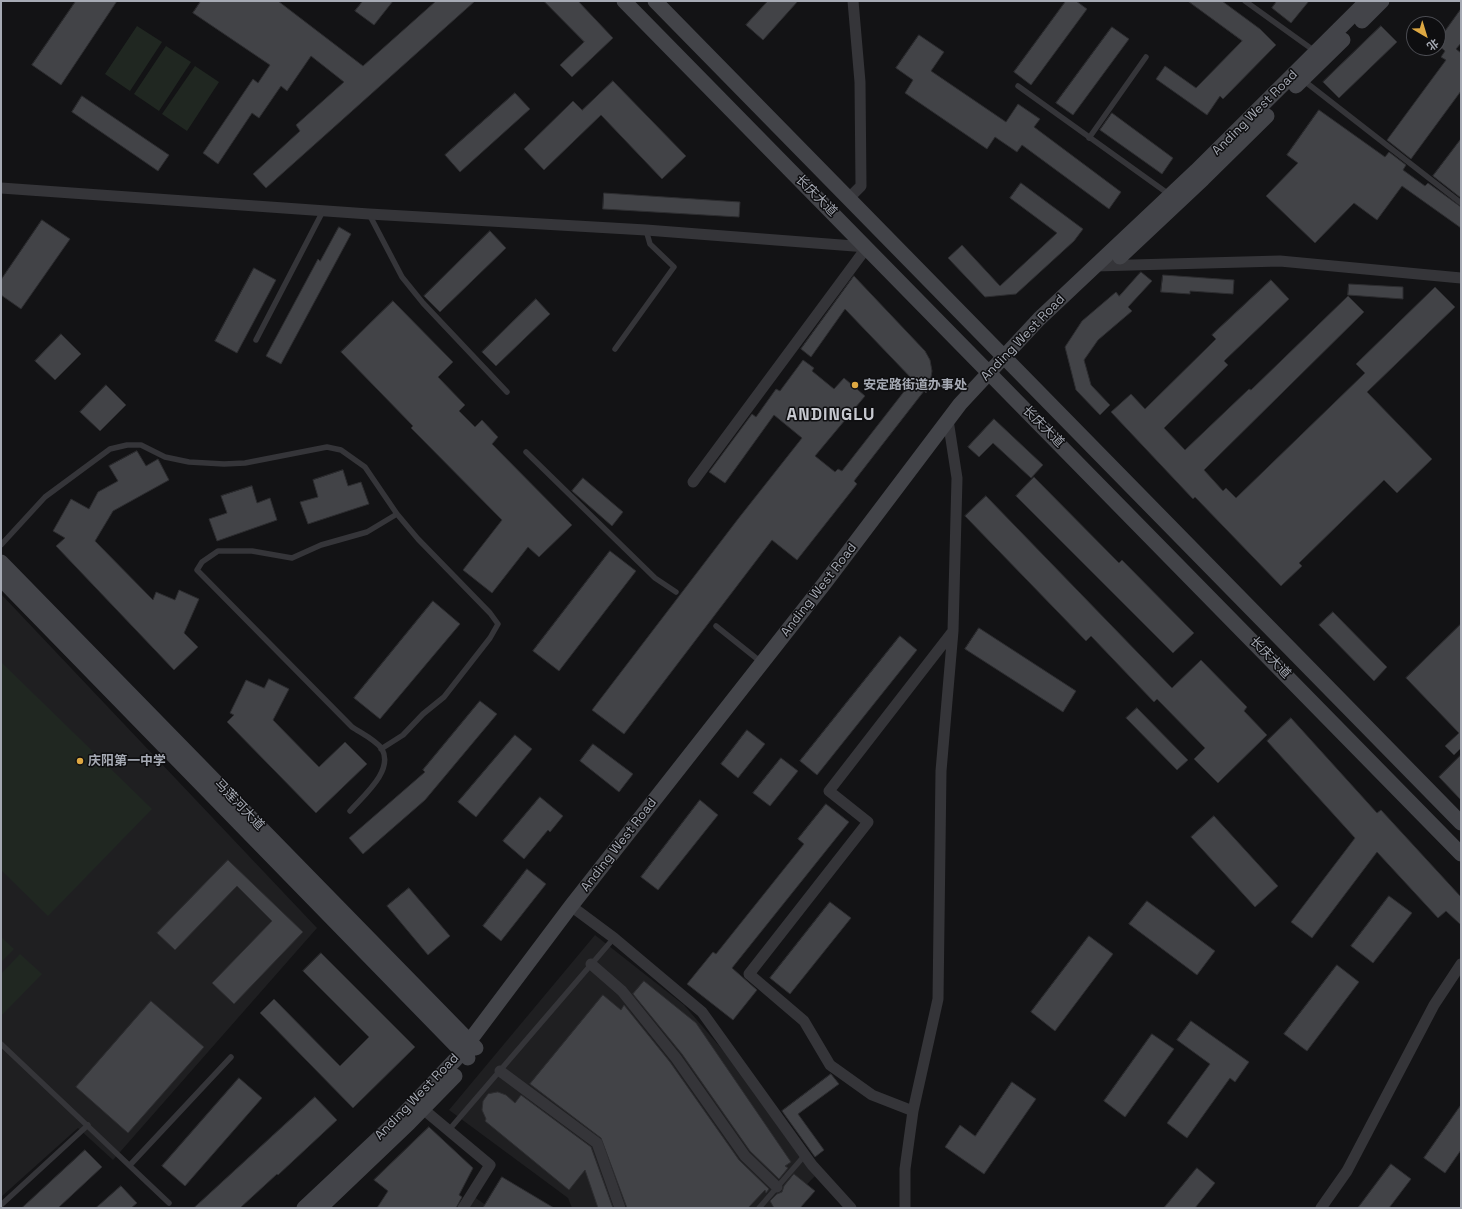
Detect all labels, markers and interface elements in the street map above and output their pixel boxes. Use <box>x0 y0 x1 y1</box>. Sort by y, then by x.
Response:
north arrow <box>1406 16 1446 56</box>
text: 北 <box>1424 36 1441 54</box>
street label: Anding West Road <box>1209 67 1301 159</box>
street label: 长庆大道 <box>792 172 840 220</box>
street label: Anding West Road <box>978 292 1068 384</box>
place label: 安定路街道办事处 <box>863 377 967 393</box>
marker: 安定路街道办事处 <box>850 380 860 390</box>
street label: 长庆大道 <box>1019 403 1067 451</box>
district label: ANDINGLU <box>787 405 875 425</box>
street label: Anding West Road <box>778 540 860 640</box>
street label: 长庆大道 <box>1246 634 1294 682</box>
place label: 庆阳第一中学 <box>88 753 166 769</box>
marker: 庆阳第一中学 <box>75 756 85 766</box>
street label: 马莲河大道 <box>211 776 267 834</box>
street label: Anding West Road <box>578 795 660 895</box>
street label: Anding West Road <box>372 1051 462 1143</box>

